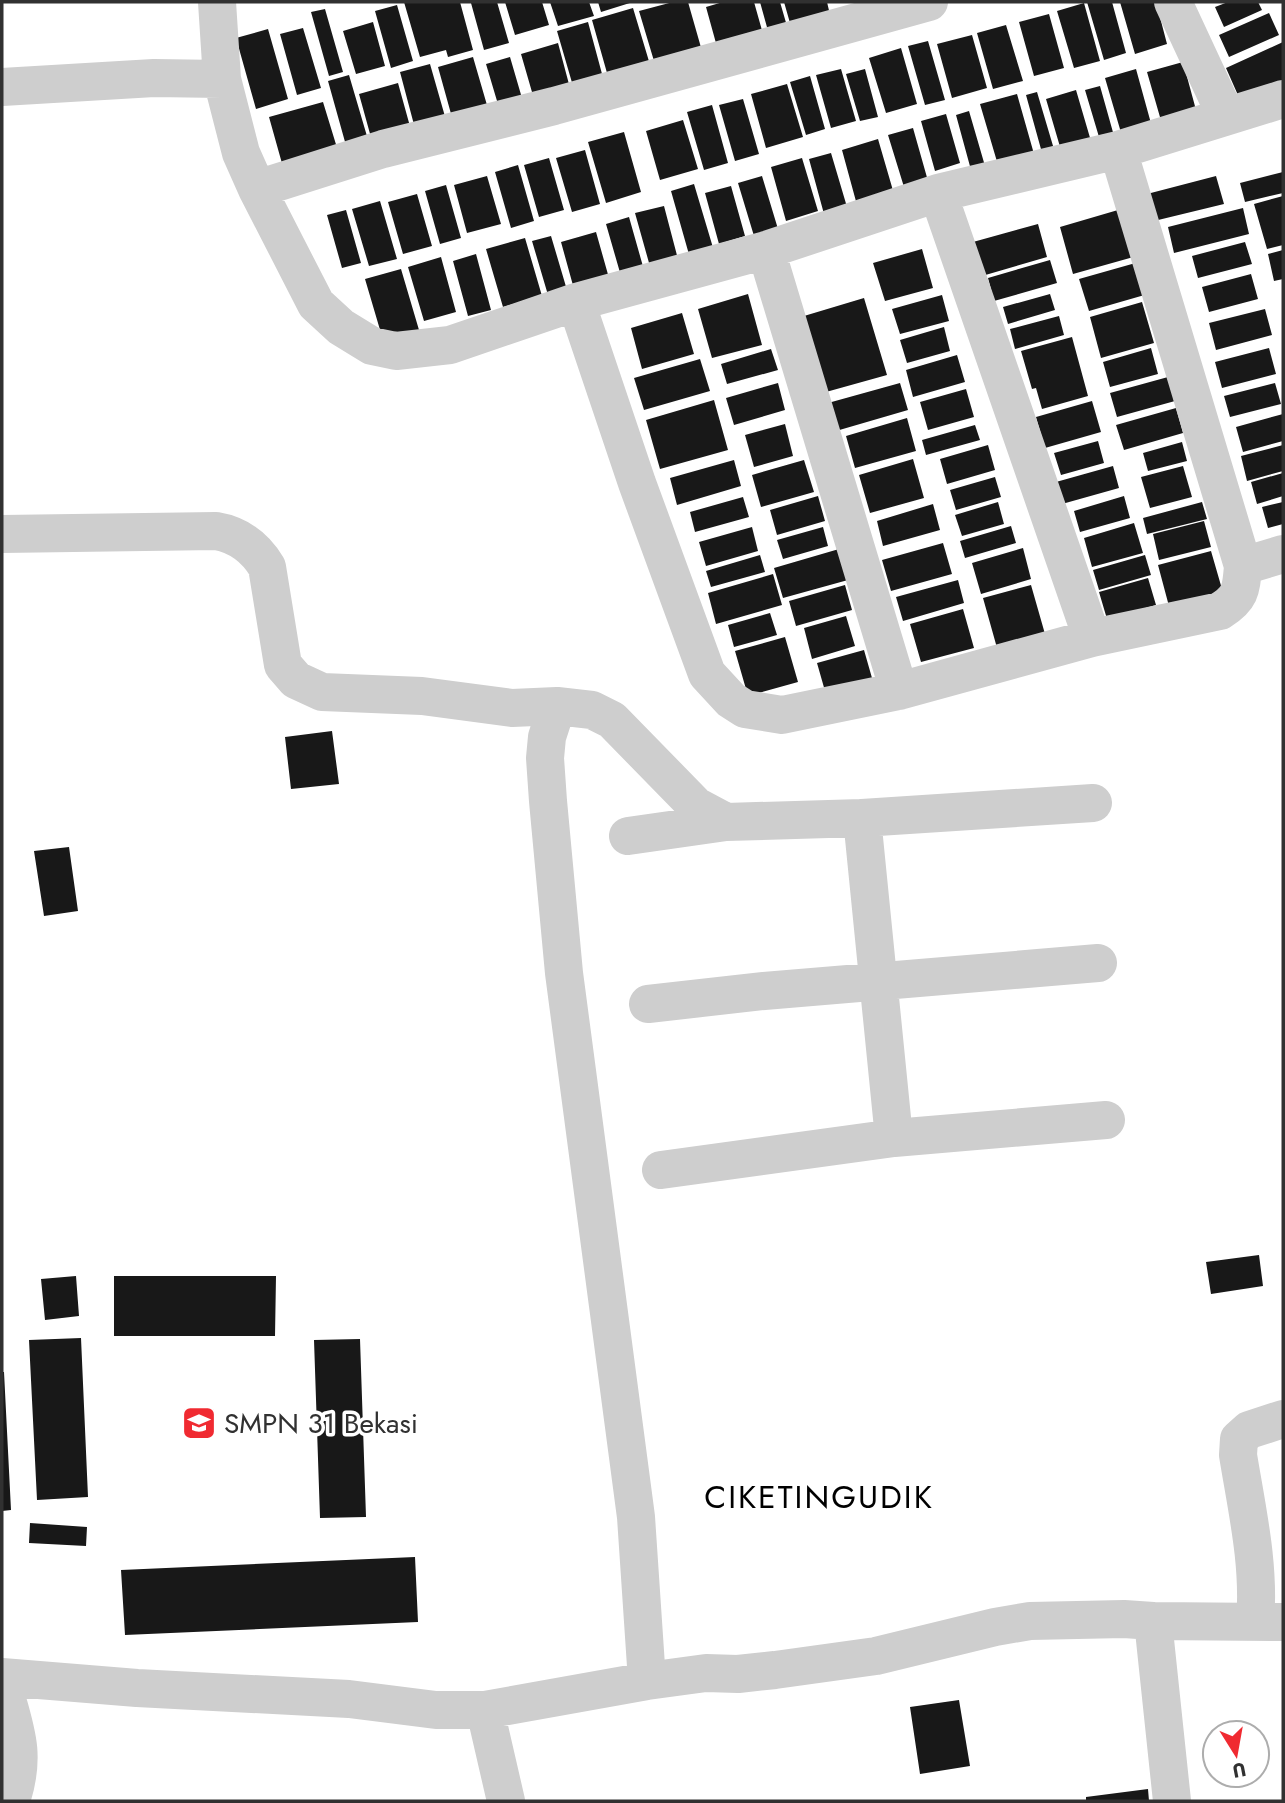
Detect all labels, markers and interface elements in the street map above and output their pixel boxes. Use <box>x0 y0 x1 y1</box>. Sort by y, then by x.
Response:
place label: SMPN 31 Bekasi <box>224 1403 418 1444</box>
school or university icon: SMPN 31 Bekasi <box>180 1404 218 1442</box>
district label: CIKETINGUDIK <box>704 1474 934 1520</box>
north arrow <box>1201 1719 1271 1789</box>
text: U <box>1230 1756 1248 1785</box>

